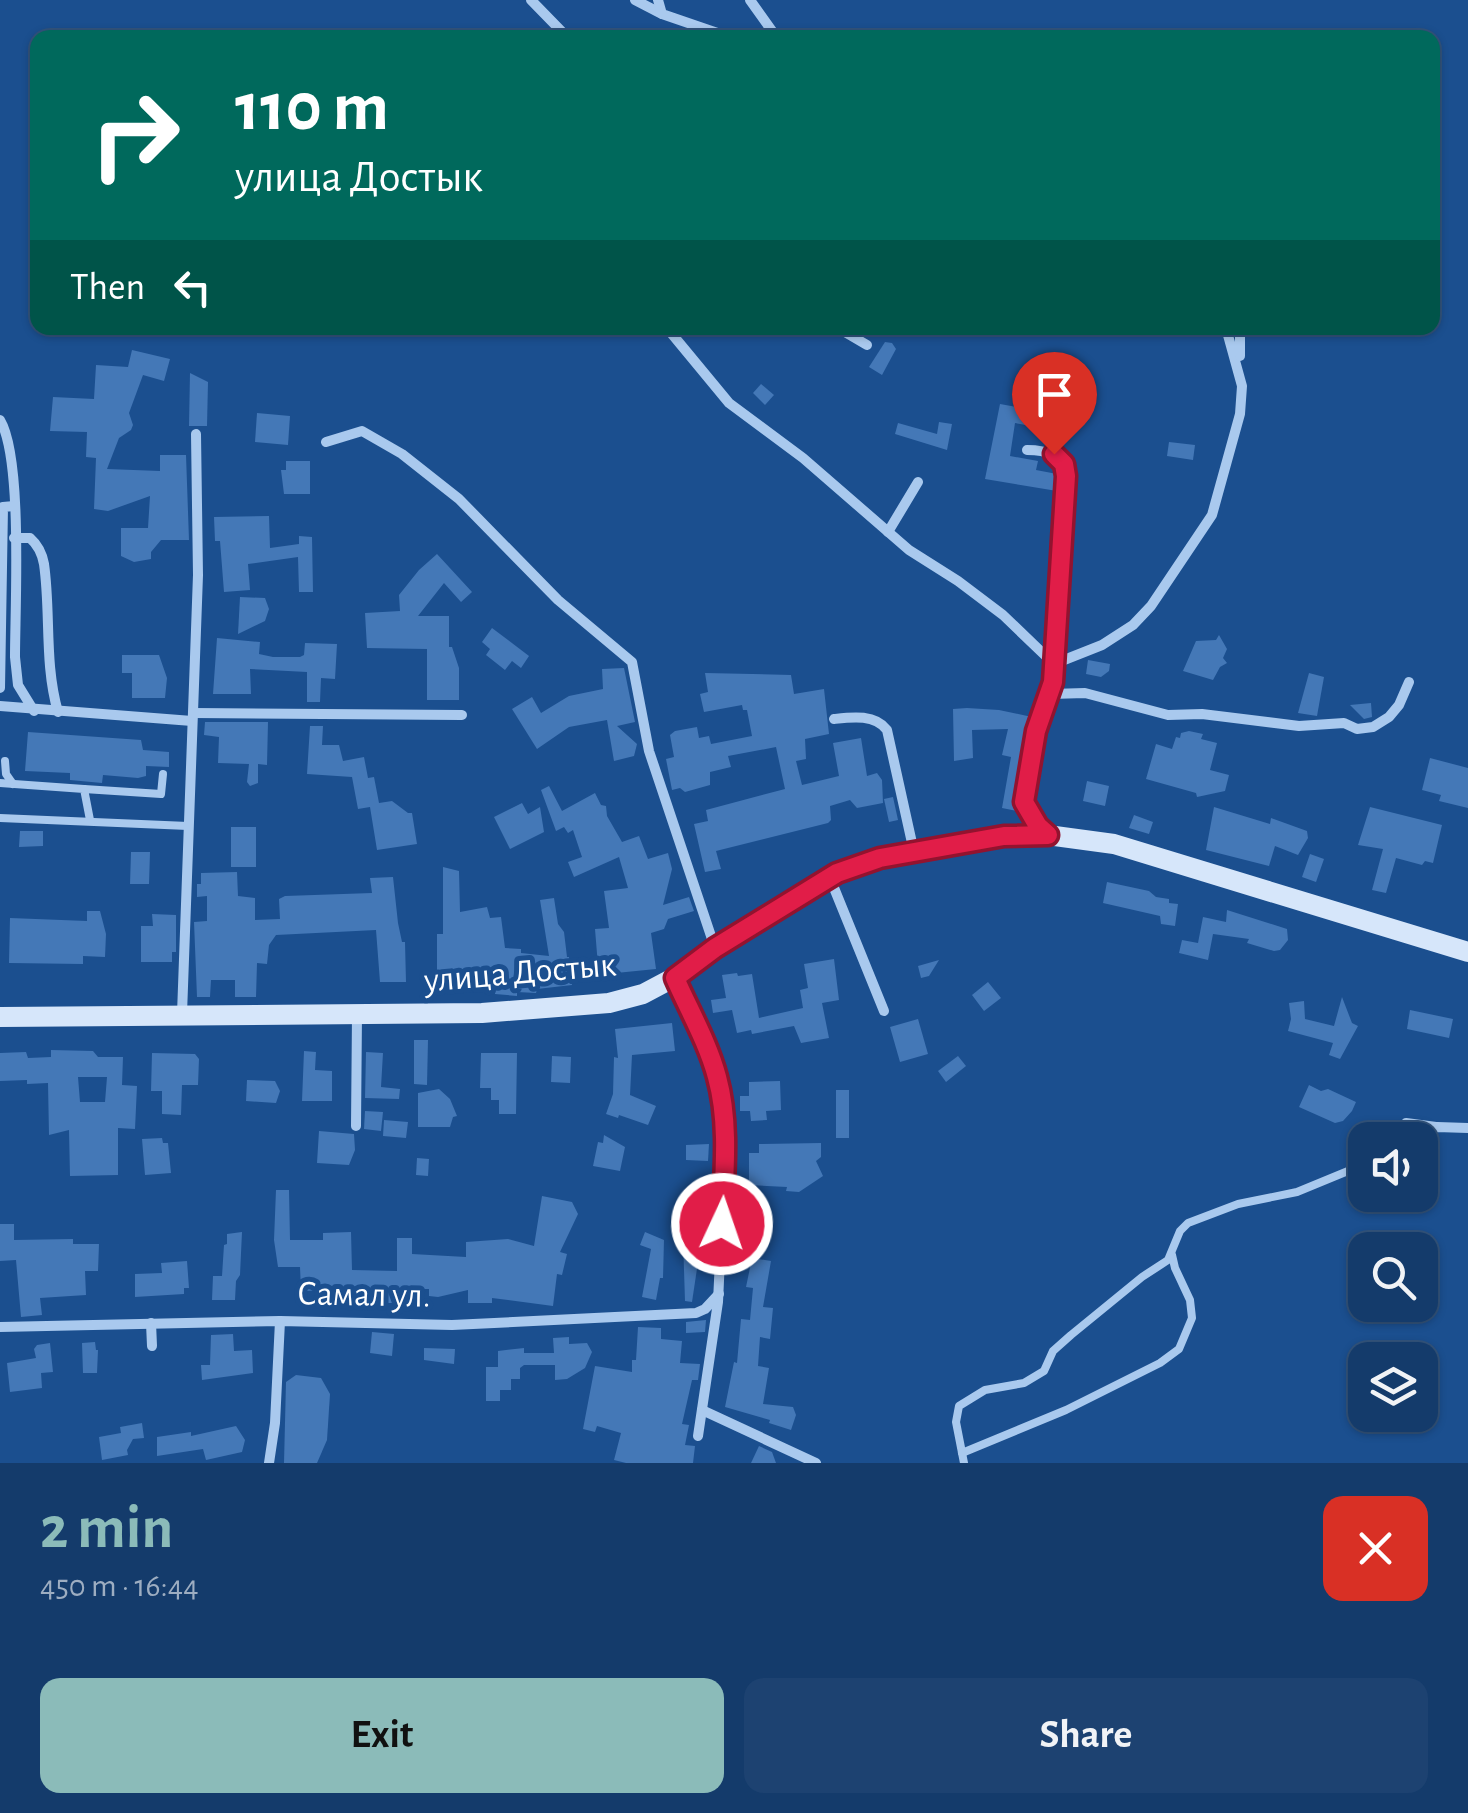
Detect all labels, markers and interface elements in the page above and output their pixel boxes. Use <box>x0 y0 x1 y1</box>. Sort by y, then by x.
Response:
icon: right <box>70 70 200 200</box>
text: 110 m <box>235 73 389 143</box>
text: улица Достык <box>235 155 483 200</box>
icon: left <box>165 260 220 315</box>
text: Then <box>70 269 145 307</box>
pin <box>1012 352 1097 455</box>
icon: arrive <box>1027 367 1082 422</box>
street label: улица Достык <box>421 947 618 999</box>
map controls <box>1348 1122 1438 1432</box>
button: sound <box>1348 1122 1438 1212</box>
position arrow <box>670 1172 774 1276</box>
button: search <box>1348 1232 1438 1322</box>
street label: Самал ул. <box>297 1276 431 1314</box>
button: layers <box>1348 1342 1438 1432</box>
button: close <box>1323 1496 1428 1601</box>
text: 2 min <box>40 1499 173 1559</box>
text: 450 m · 16:44 <box>40 1570 199 1602</box>
button: Exit <box>40 1678 724 1793</box>
button: Share <box>744 1678 1428 1793</box>

